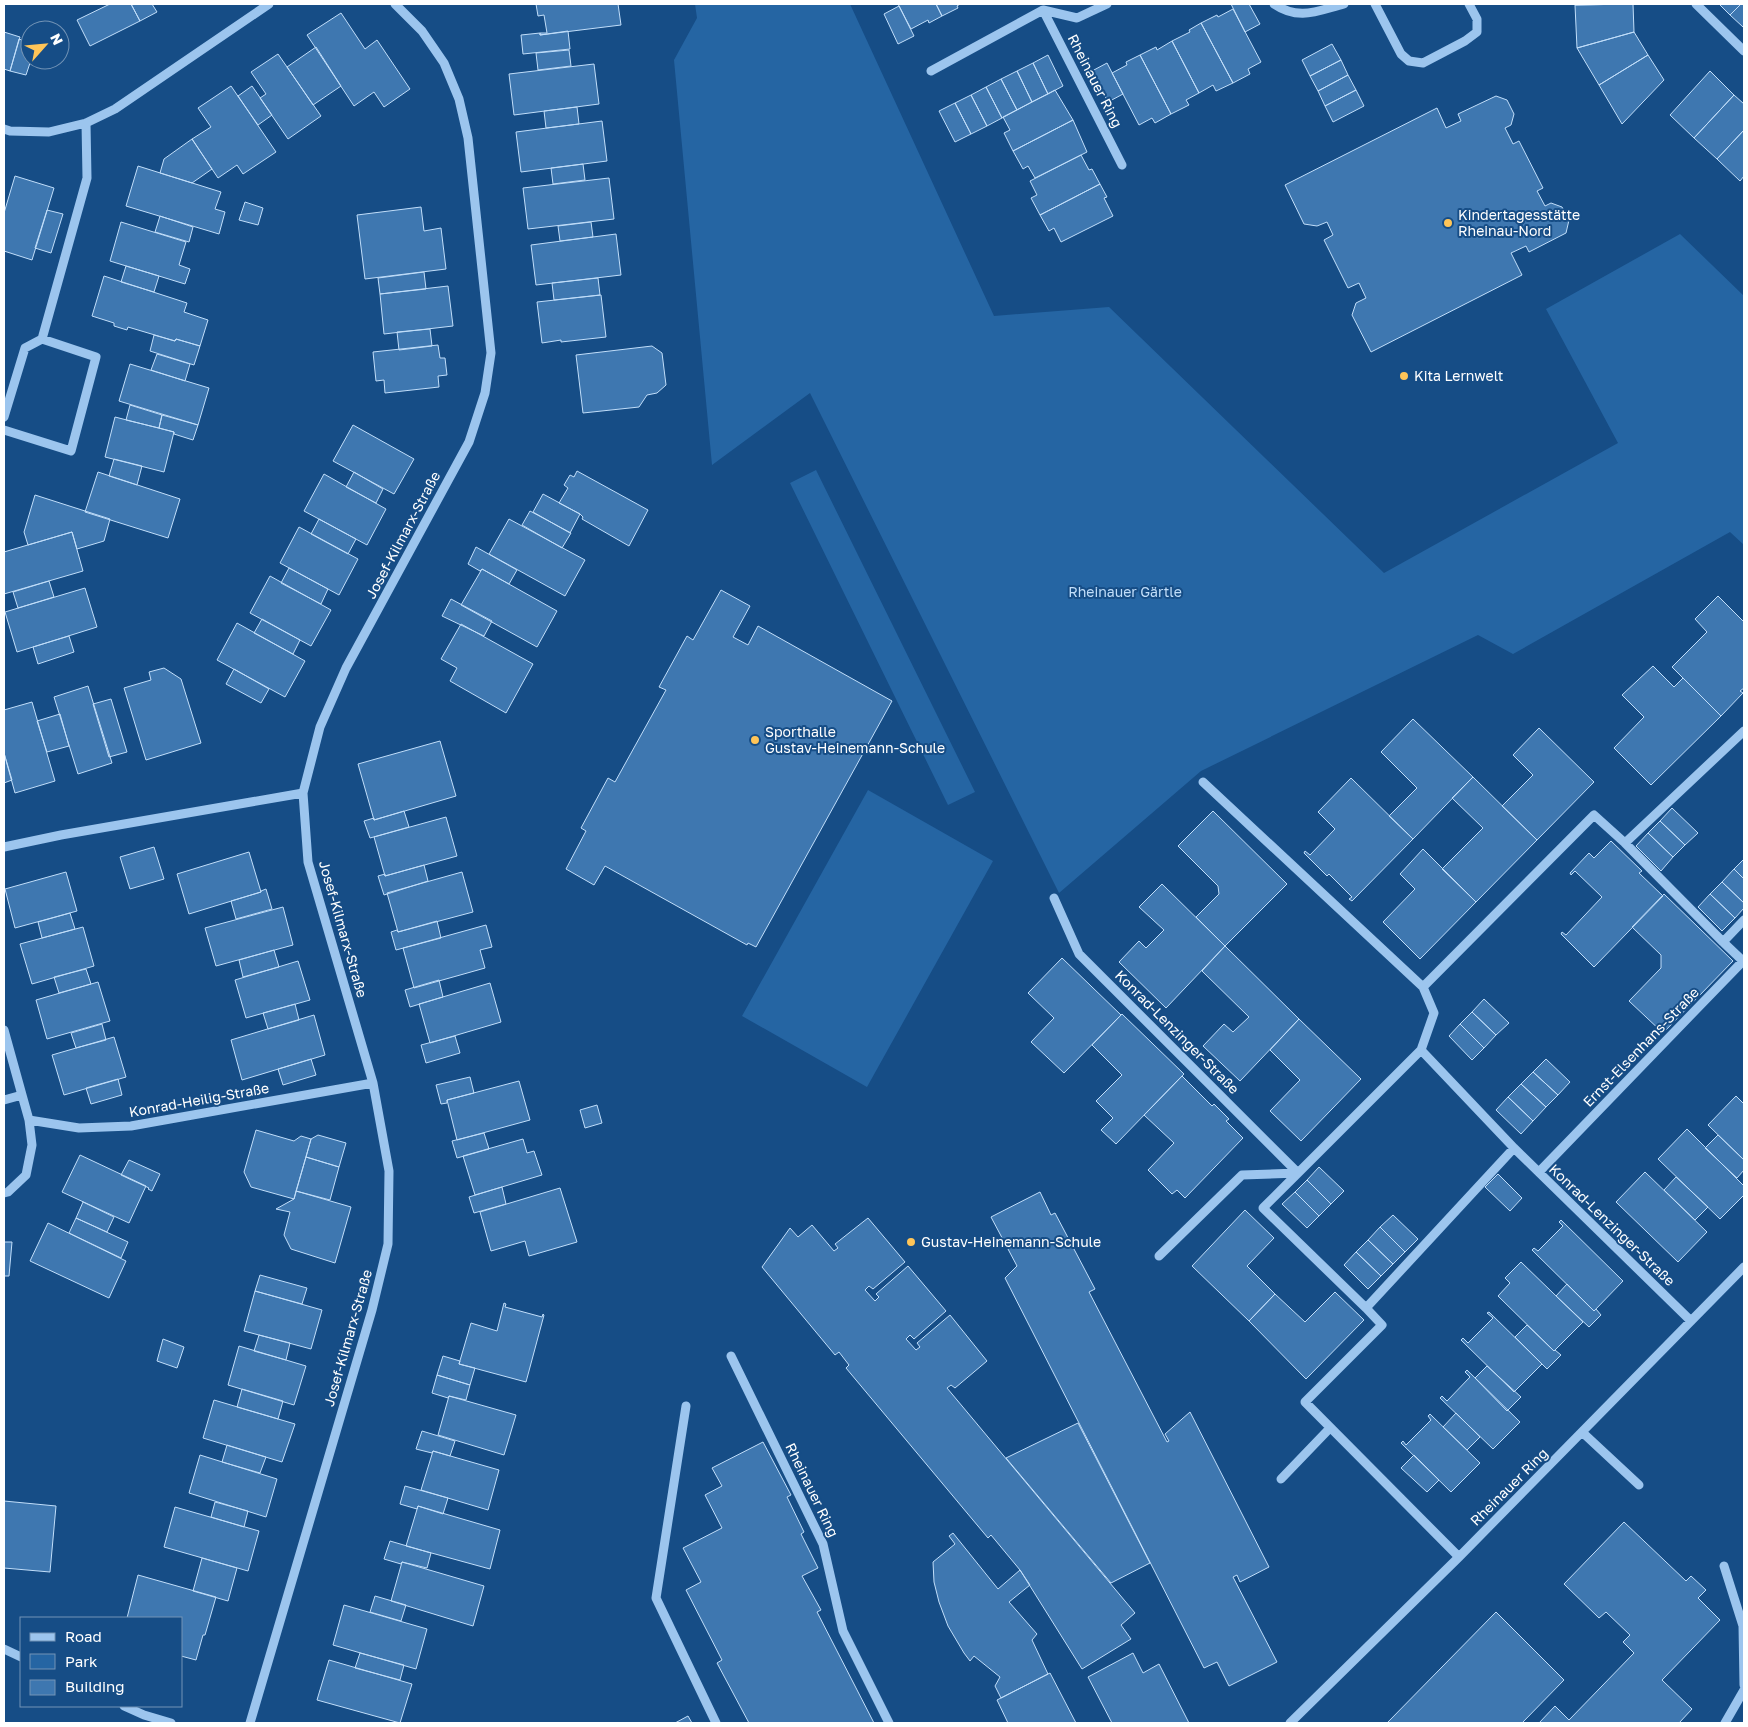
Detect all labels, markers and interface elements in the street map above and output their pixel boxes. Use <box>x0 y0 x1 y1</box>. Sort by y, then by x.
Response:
north arrow <box>20 20 70 70</box>
text: N <box>47 30 67 47</box>
street label: Rheinauer Ring <box>1065 31 1126 130</box>
place label: Kindertagesstätte Rheinau-Nord <box>1458 206 1580 239</box>
marker: Kindertagesstätte Rheinau-Nord <box>1442 217 1454 229</box>
place label: Kita Lernwelt <box>1414 367 1503 384</box>
marker: Kita Lernwelt <box>1398 370 1410 382</box>
street label: Josef-Kilmarx-Straße <box>362 468 443 601</box>
park label: Rheinauer Gärtle <box>1068 583 1182 600</box>
place label: Sporthalle Gustav-Heinemann-Schule <box>765 723 945 756</box>
marker: Sporthalle Gustav-Heinemann-Schule <box>749 734 761 746</box>
street label: Josef-Kilmarx-Straße <box>316 858 371 999</box>
street label: Konrad-Lenzinger-Straße <box>1112 966 1243 1097</box>
street label: Ernst-Elsenhans-Straße <box>1579 983 1702 1110</box>
street label: Konrad-Heilig-Straße <box>128 1079 270 1120</box>
street label: Konrad-Lenzinger-Straße <box>1546 1160 1679 1289</box>
place label: Gustav-Heinemann-Schule <box>921 1233 1101 1250</box>
marker: Gustav-Heinemann-Schule <box>905 1236 917 1248</box>
street label: Josef-Kilmarx-Straße <box>320 1267 375 1408</box>
street label: Rheinauer Ring <box>782 1440 843 1540</box>
street label: Rheinauer Ring <box>1466 1444 1551 1529</box>
legend <box>20 1617 182 1707</box>
text: Road <box>65 1627 102 1645</box>
text: Park <box>65 1652 98 1670</box>
text: Building <box>65 1677 125 1695</box>

